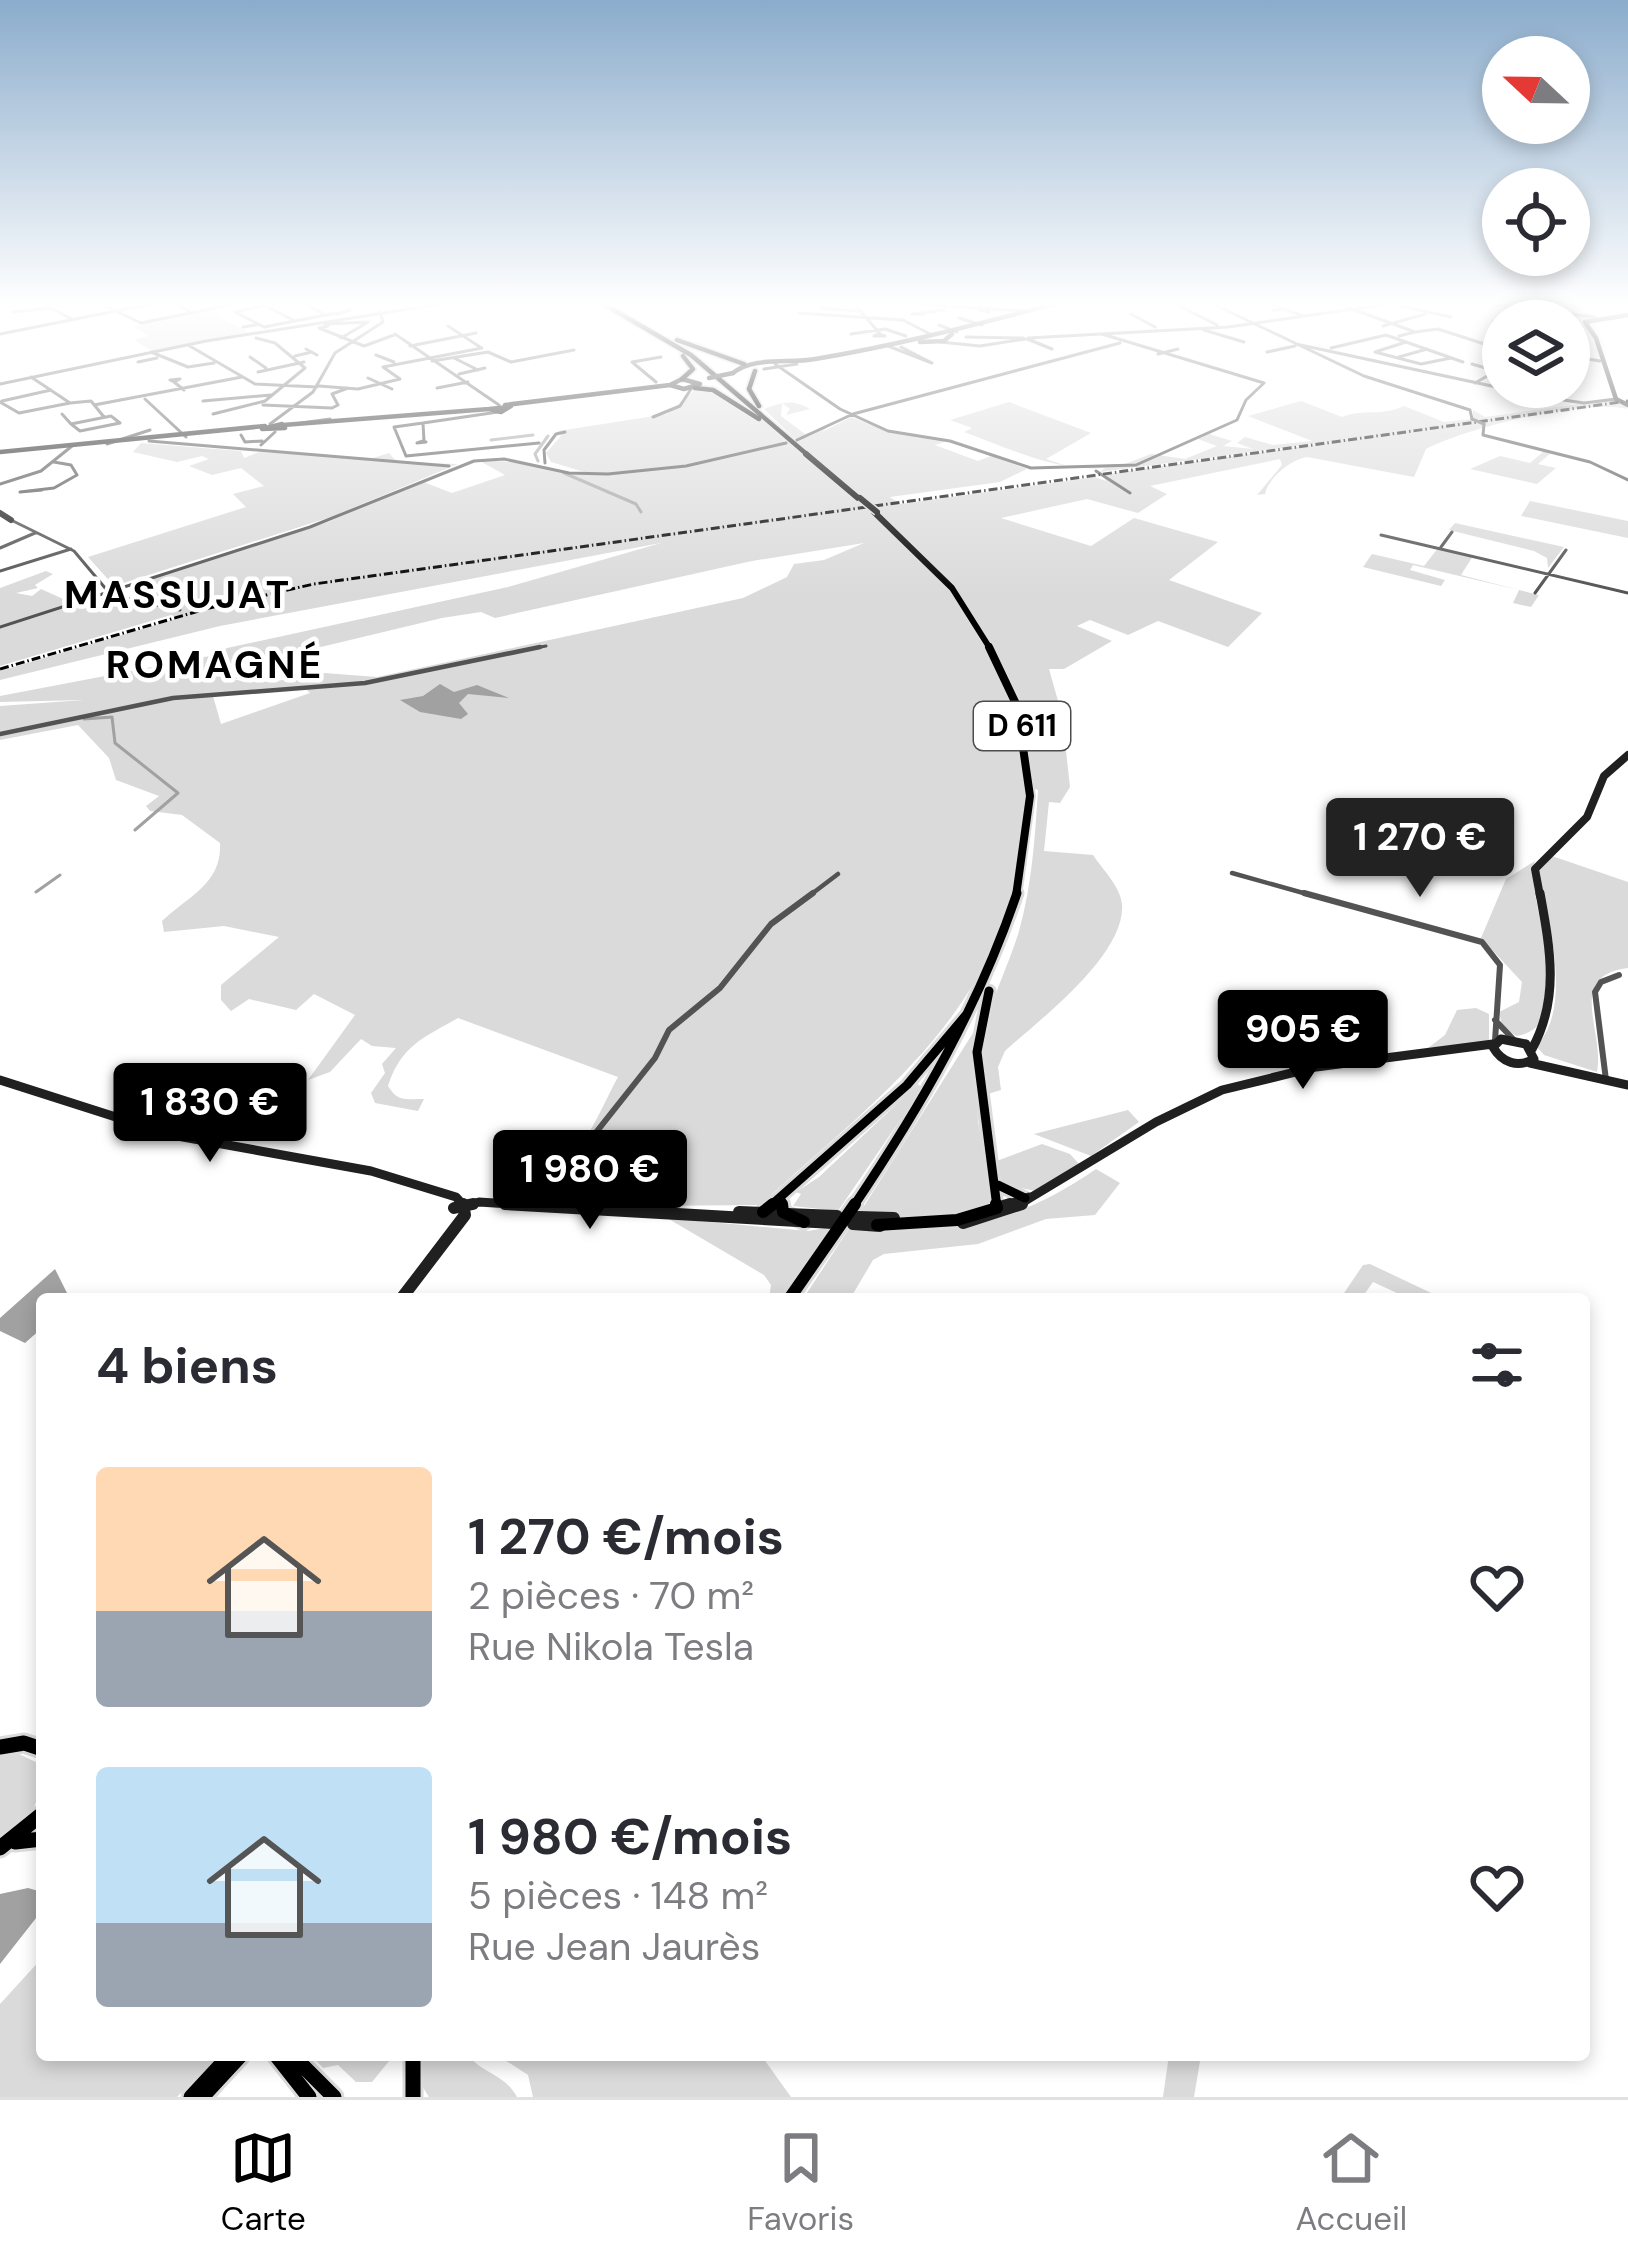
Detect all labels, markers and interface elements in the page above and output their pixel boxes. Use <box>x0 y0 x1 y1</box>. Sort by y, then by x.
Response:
north arrow <box>1482 36 1590 144</box>
map controls <box>1482 36 1590 408</box>
button: locate <box>1482 168 1590 276</box>
button: layers <box>1482 300 1590 408</box>
district label: MASSUJAT <box>64 569 292 620</box>
district label: ROMAGNÉ <box>106 639 324 690</box>
road number: D 611 <box>974 702 1070 750</box>
pin: 1 270 € <box>1309 798 1531 900</box>
text: 1 270 € <box>1353 811 1487 862</box>
pin: 905 € <box>1219 990 1387 1092</box>
text: 905 € <box>1245 1003 1361 1054</box>
pin: 1 830 € <box>99 1063 321 1165</box>
text: 1 830 € <box>141 1076 280 1127</box>
pin: 1 980 € <box>479 1130 701 1232</box>
text: 1 980 € <box>520 1143 660 1194</box>
text: 4 biens <box>96 1332 278 1399</box>
icon: filters <box>1464 1332 1530 1398</box>
text: 1 270 €/mois <box>468 1503 784 1570</box>
icon: home <box>192 1515 336 1659</box>
icon: heart <box>1464 1554 1530 1620</box>
text: 2 pièces · 70 m² <box>468 1570 754 1621</box>
text: Rue Nikola Tesla <box>468 1621 754 1672</box>
text: 1 980 €/mois <box>468 1803 792 1870</box>
icon: home <box>192 1815 336 1959</box>
icon: heart <box>1464 1854 1530 1920</box>
text: 5 pièces · 148 m² <box>468 1870 768 1921</box>
text: Rue Jean Jaurès <box>468 1921 760 1972</box>
tab: Carte <box>221 2125 306 2240</box>
tab: Favoris <box>747 2125 854 2240</box>
tab: Accueil <box>1296 2125 1407 2240</box>

